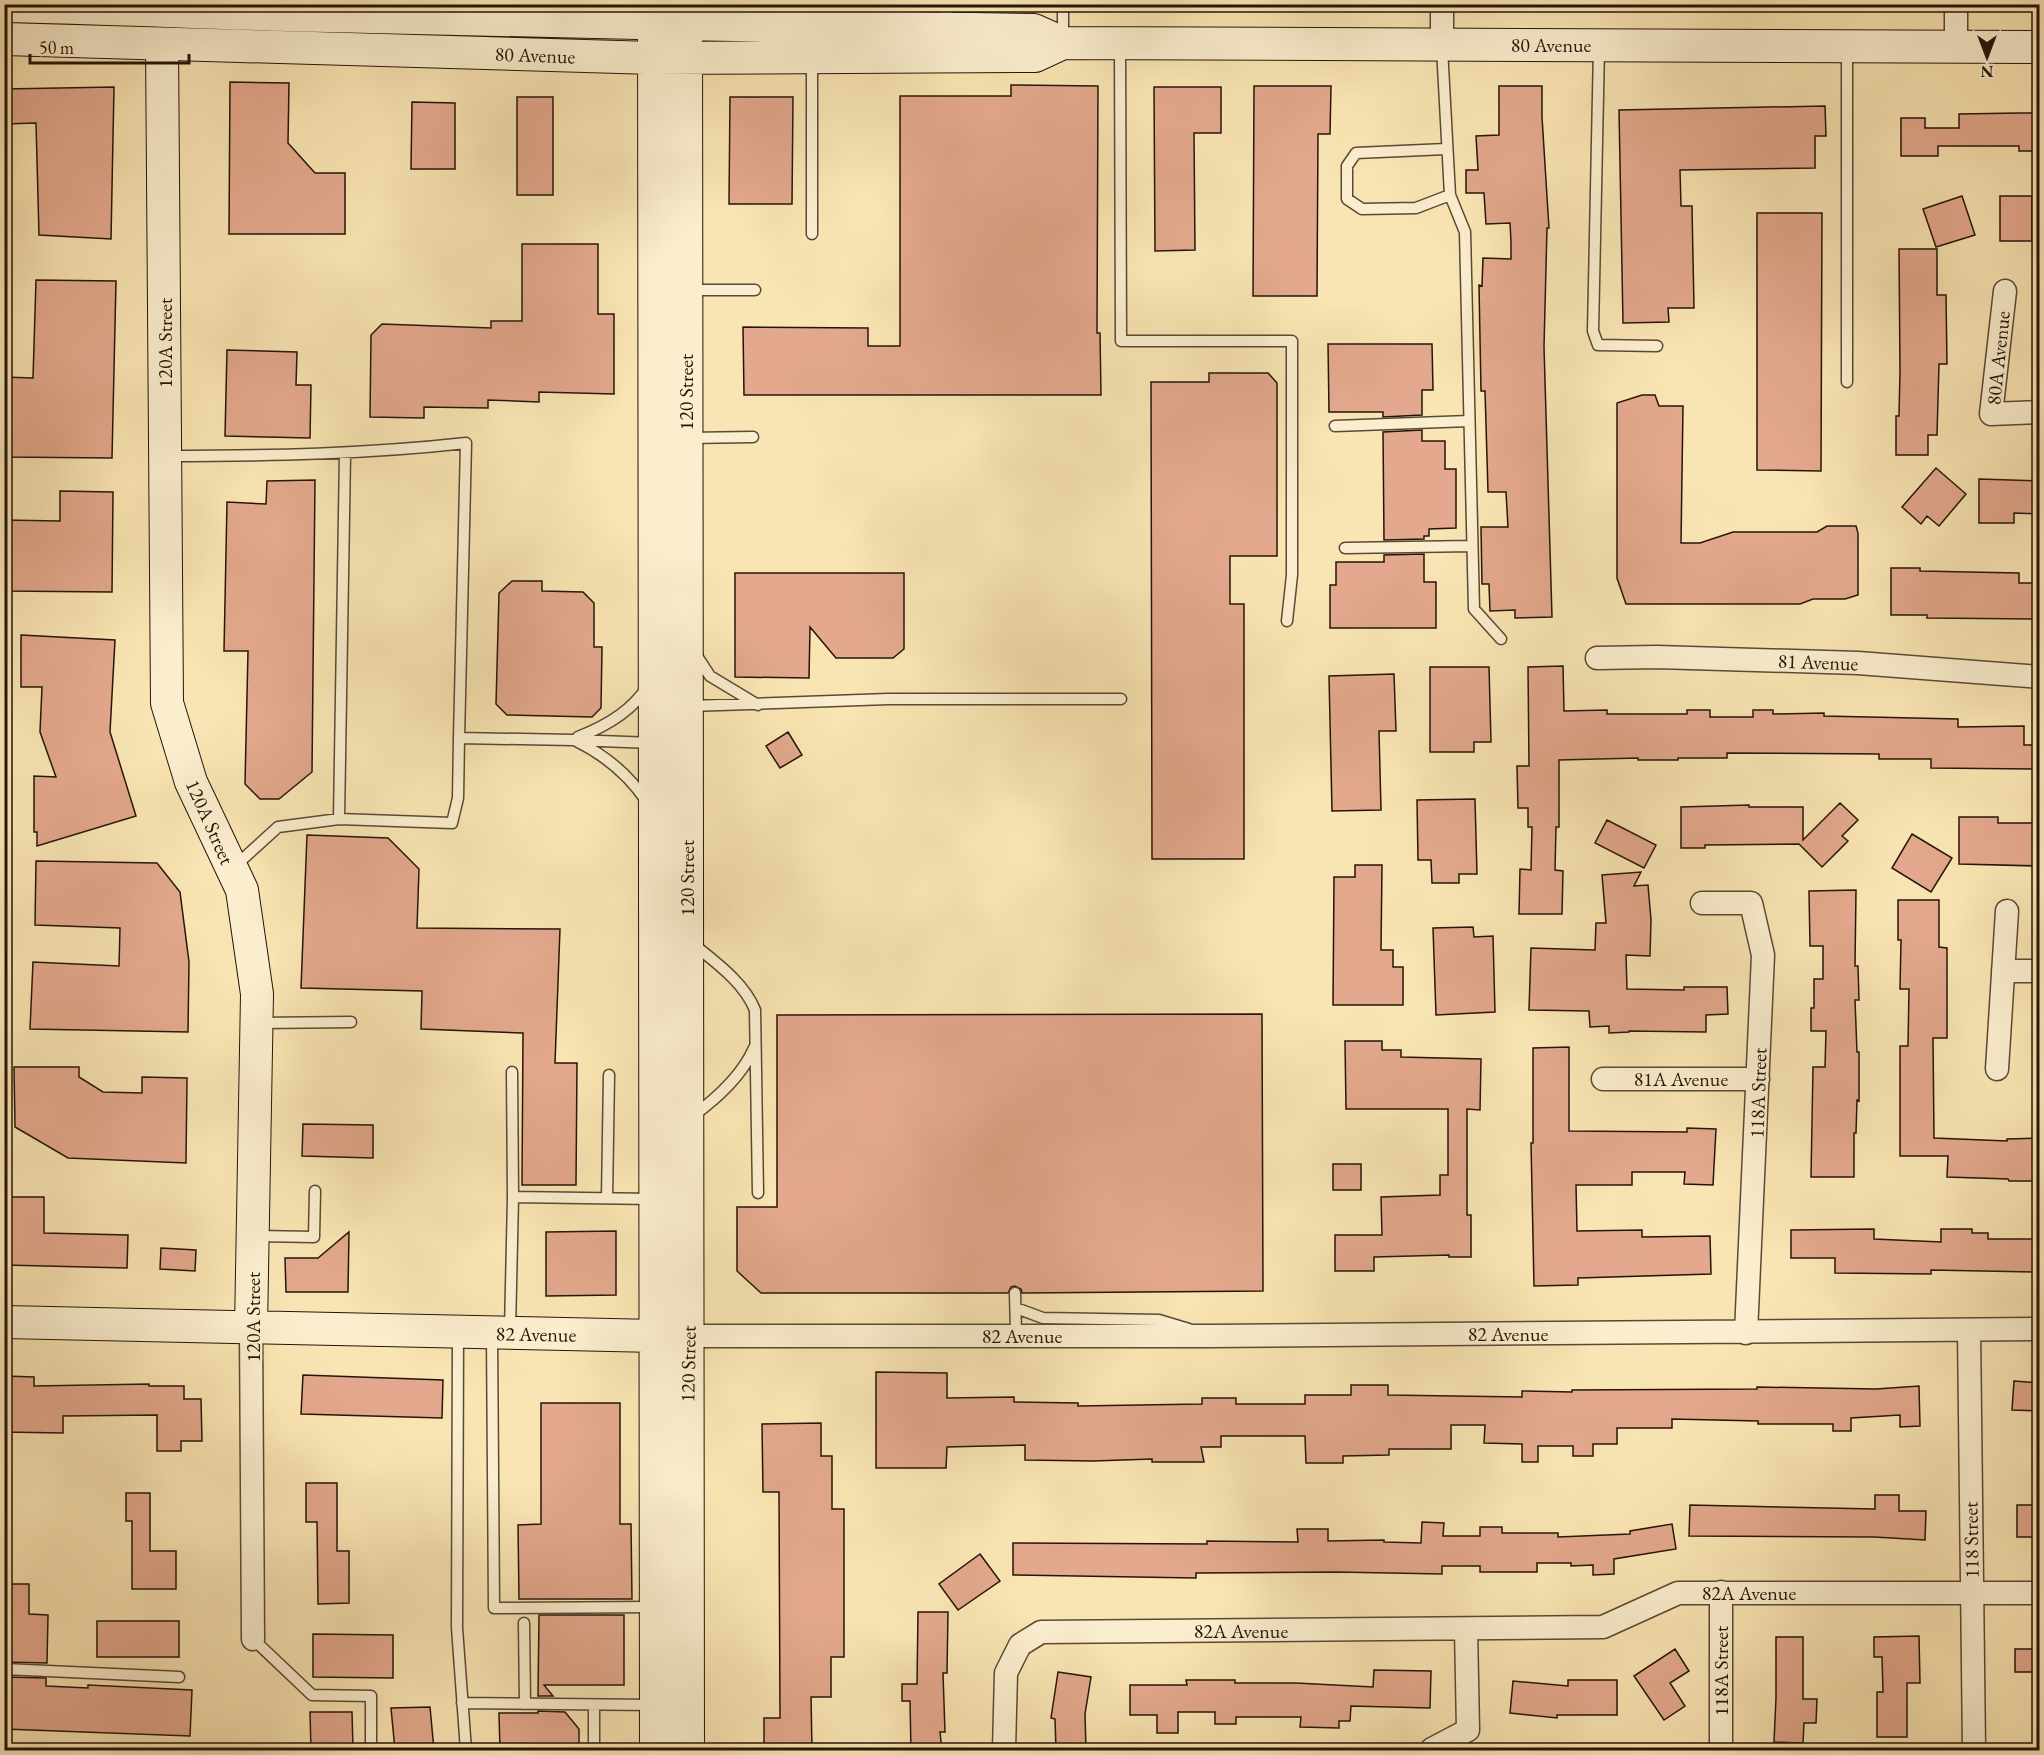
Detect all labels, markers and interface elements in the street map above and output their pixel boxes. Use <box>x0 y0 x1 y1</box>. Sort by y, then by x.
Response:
scale bar <box>30 27 189 65</box>
north arrow <box>1957 27 2017 87</box>
street label: 80 Avenue <box>1511 32 1591 58</box>
text: 50 m <box>39 36 74 59</box>
street label: 80 Avenue <box>494 41 576 69</box>
text: N <box>1980 61 1993 82</box>
street label: 120A Street <box>152 297 178 388</box>
street label: 80A Avenue <box>1980 309 2016 406</box>
street label: 120 Street <box>673 353 699 430</box>
street label: 81 Avenue <box>1777 648 1859 676</box>
street label: 120A Street <box>180 775 241 869</box>
street label: 120 Street <box>674 839 700 916</box>
street label: 118A Street <box>1743 1047 1773 1139</box>
street label: 81A Avenue <box>1634 1066 1728 1092</box>
street label: 120A Street <box>240 1271 266 1362</box>
street label: 82 Avenue <box>495 1320 577 1348</box>
street label: 82 Avenue <box>1468 1321 1548 1347</box>
street label: 82 Avenue <box>982 1323 1062 1349</box>
street label: 120 Street <box>674 1325 702 1403</box>
street label: 118 Street <box>1957 1501 1985 1579</box>
street label: 82A Avenue <box>1702 1580 1796 1606</box>
street label: 82A Avenue <box>1194 1618 1288 1644</box>
street label: 118A Street <box>1708 1625 1734 1716</box>

